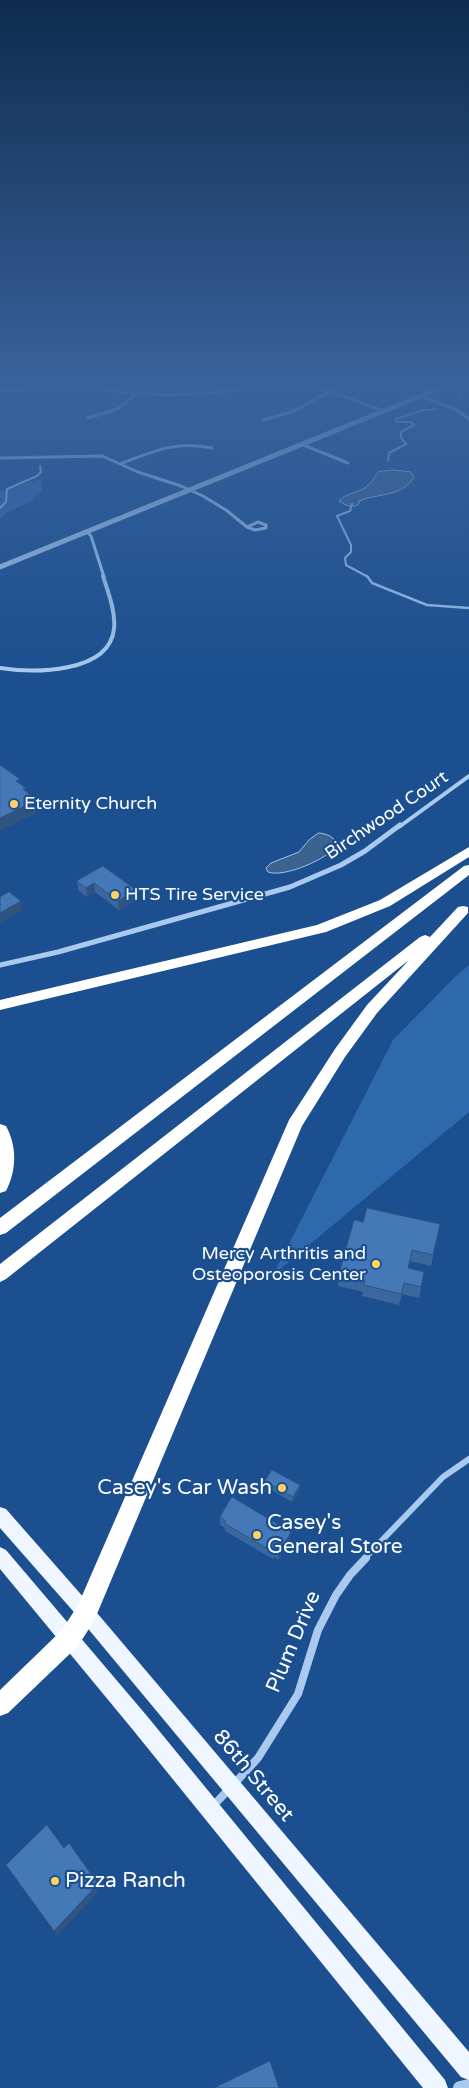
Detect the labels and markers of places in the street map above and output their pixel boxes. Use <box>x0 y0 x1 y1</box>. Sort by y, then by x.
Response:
place label: Eternity Church <box>24 793 157 815</box>
marker: Eternity Church <box>8 798 20 810</box>
place label: HTS Tire Service <box>125 884 264 906</box>
marker: HTS Tire Service <box>109 889 121 901</box>
place label: Mercy Arthritis and Osteoporosis Center <box>192 1243 366 1286</box>
marker: Mercy Arthritis and Osteoporosis Center <box>370 1258 382 1270</box>
place label: Casey's Car Wash <box>97 1475 272 1501</box>
marker: Casey's Car Wash <box>276 1482 288 1494</box>
place label: Casey's General Store <box>267 1510 403 1560</box>
marker: Casey's General Store <box>251 1529 263 1541</box>
place label: Pizza Ranch <box>65 1868 186 1894</box>
marker: Pizza Ranch <box>49 1875 61 1887</box>

